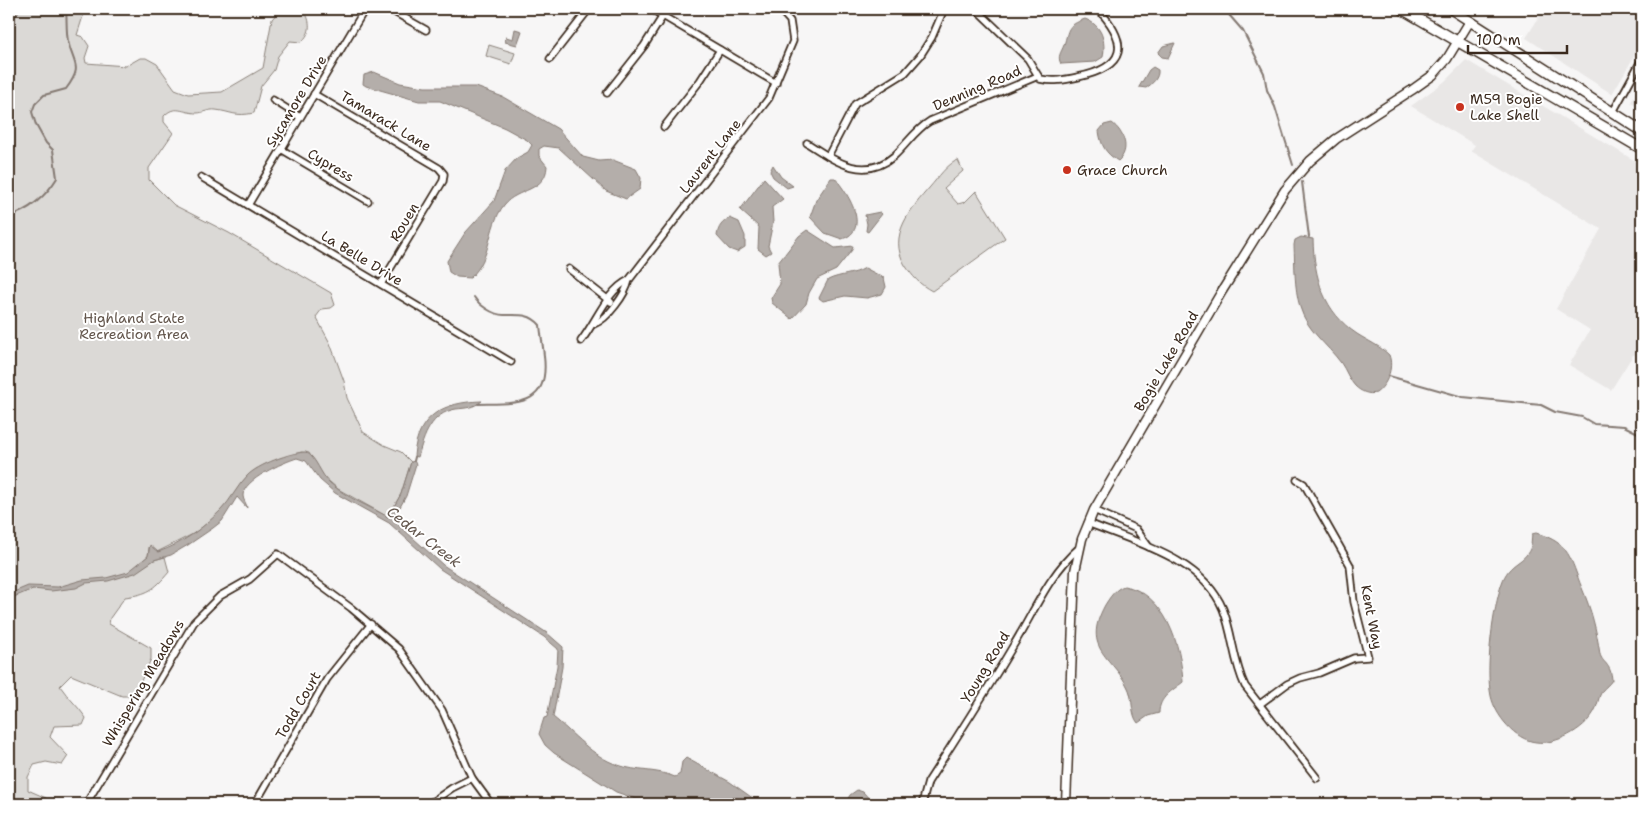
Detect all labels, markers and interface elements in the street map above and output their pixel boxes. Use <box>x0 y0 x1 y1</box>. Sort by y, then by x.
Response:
scale bar <box>1468 22 1567 54</box>
text: 100 m <box>1476 30 1521 50</box>
street label: Sycamore Drive <box>261 52 331 150</box>
street label: Denning Road <box>930 61 1024 115</box>
street label: Tamarack Lane <box>337 87 435 155</box>
place label: M59 Bogie Lake Shell <box>1470 90 1543 124</box>
marker: M59 Bogie Lake Shell <box>1454 101 1466 113</box>
street label: Laurent Lane <box>675 115 745 197</box>
street label: Cypress <box>304 144 358 186</box>
place label: Grace Church <box>1077 161 1168 179</box>
marker: Grace Church <box>1061 164 1073 176</box>
street label: Rouen <box>385 199 423 245</box>
street label: La Belle Drive <box>318 227 406 290</box>
street label: Bogie Lake Road <box>1130 307 1202 414</box>
park label: Highland State Recreation Area <box>79 309 189 343</box>
water label: Cedar Creek <box>383 502 466 573</box>
street label: Kent Way <box>1357 583 1387 651</box>
street label: Whispering Meadows <box>98 616 188 750</box>
street label: Young Road <box>957 628 1014 706</box>
street label: Todd Court <box>271 668 325 742</box>

